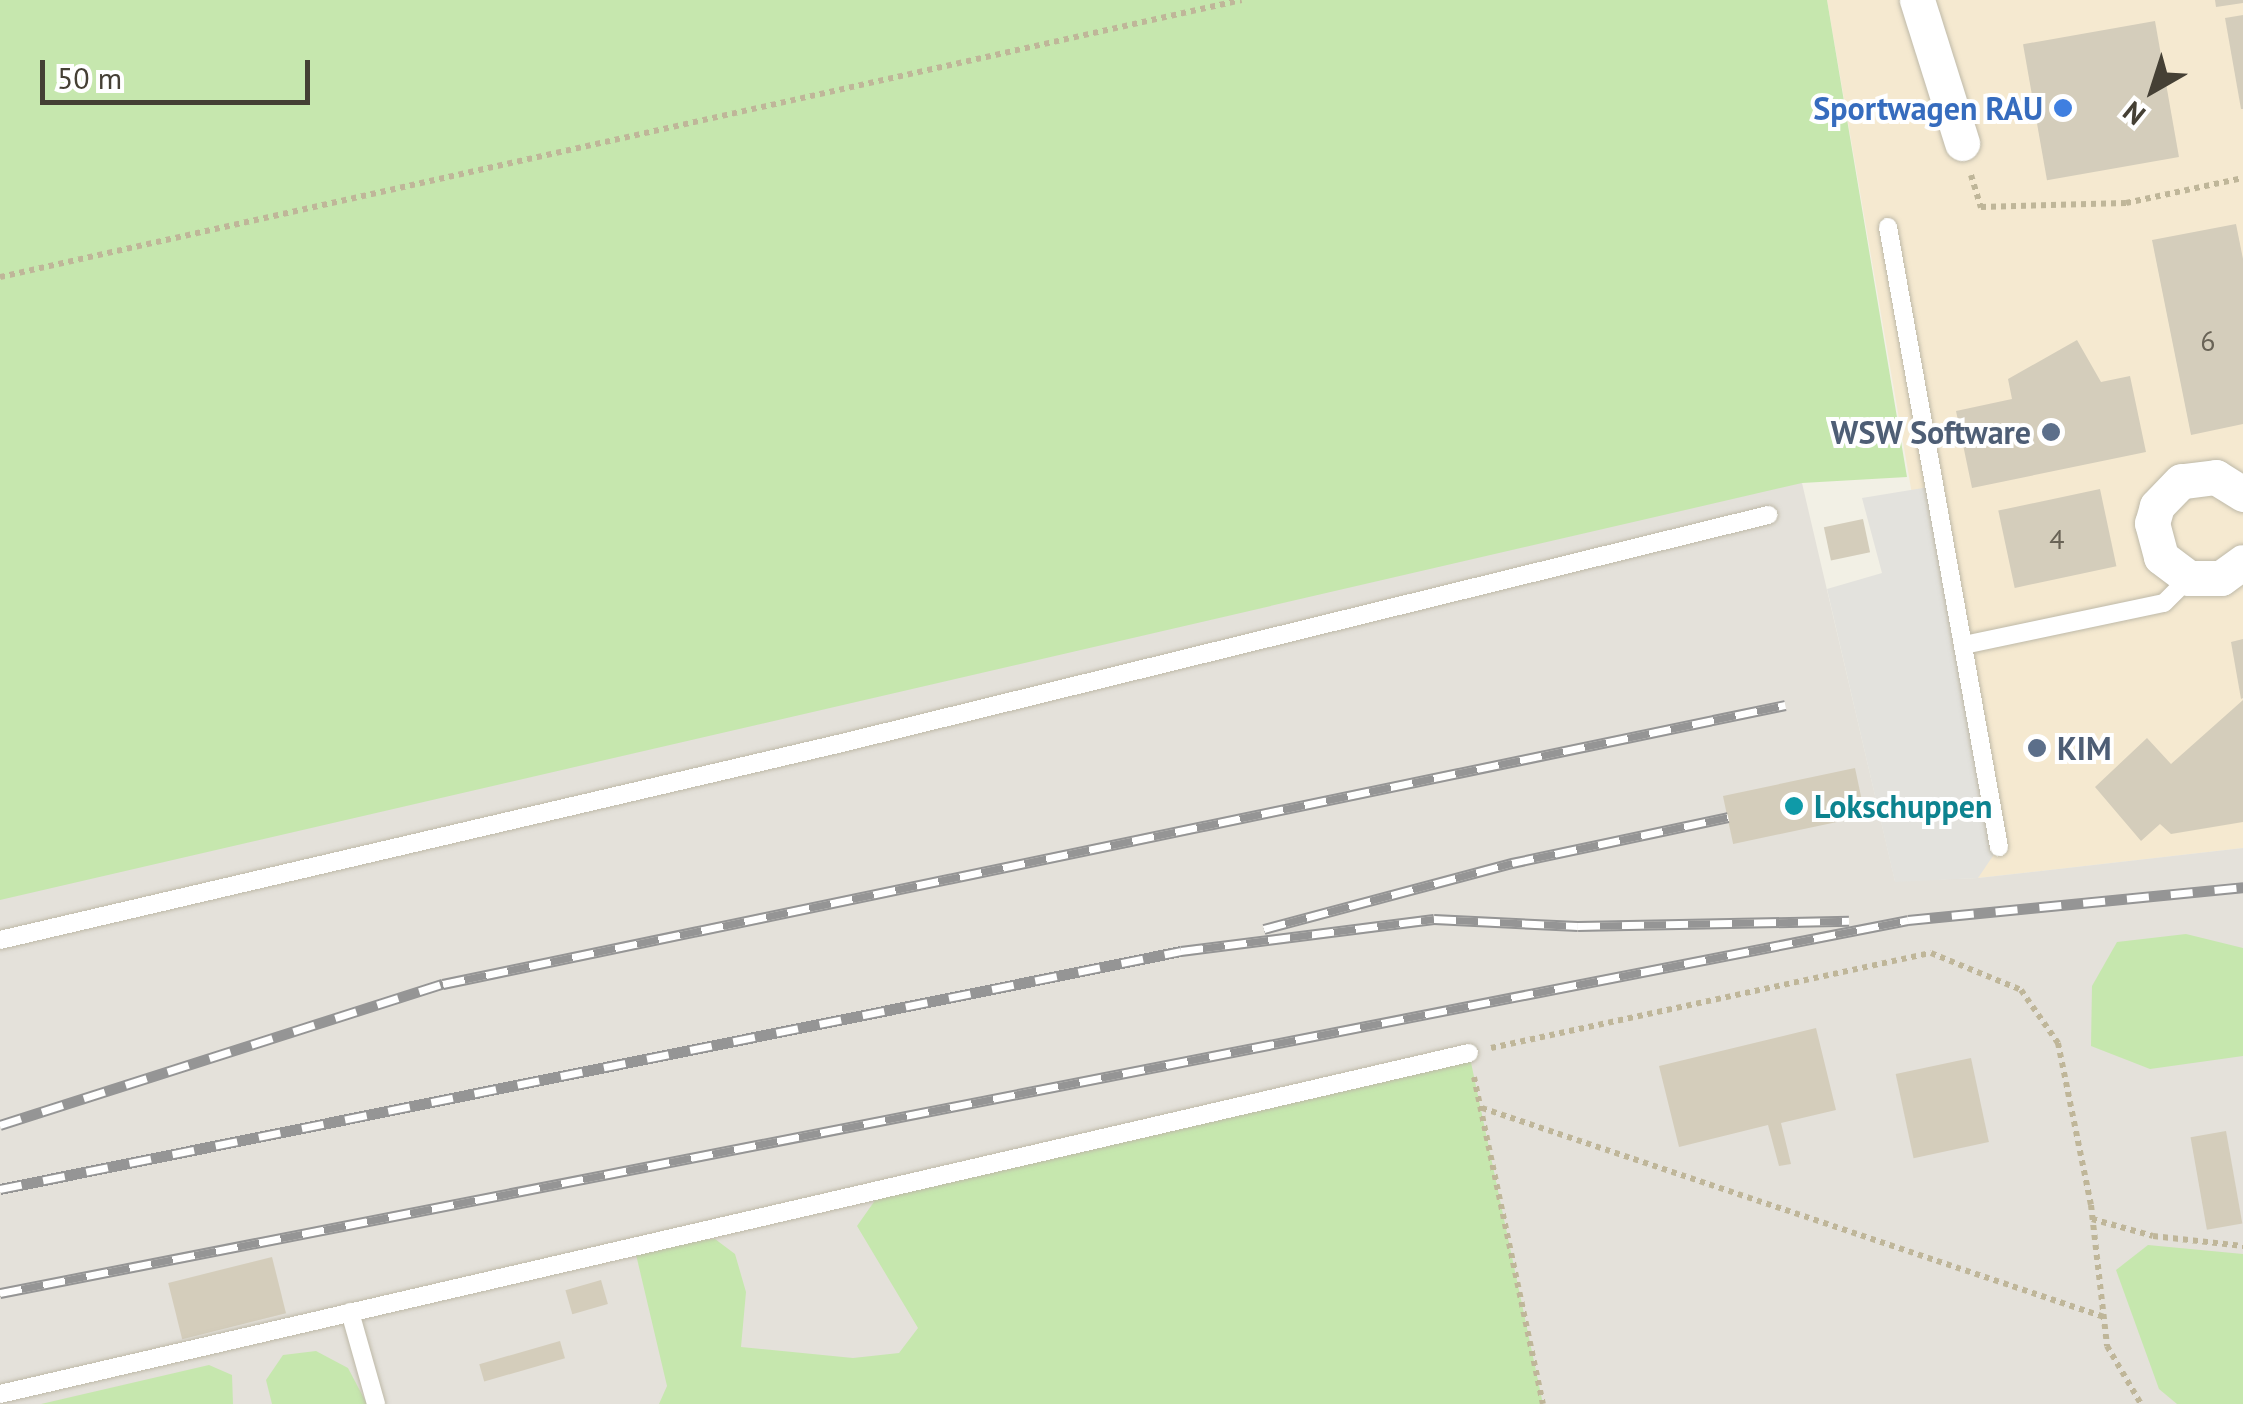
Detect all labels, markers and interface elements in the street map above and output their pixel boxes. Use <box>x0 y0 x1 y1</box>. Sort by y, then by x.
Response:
scale bar <box>45 40 315 102</box>
north arrow <box>2103 40 2203 140</box>
text: 50 m <box>57 58 122 97</box>
place label: Sportwagen RAU <box>1813 89 2043 127</box>
text: N <box>2115 94 2153 134</box>
marker: Sportwagen RAU <box>2052 97 2074 119</box>
house number: 6 <box>2200 324 2216 358</box>
place label: WSW Software <box>1830 413 2031 451</box>
marker: WSW Software <box>2040 421 2062 443</box>
house number: 4 <box>2049 522 2065 556</box>
place label: KIM <box>2057 729 2112 767</box>
marker: KIM <box>2026 737 2048 759</box>
place label: Lokschuppen <box>1814 787 1992 825</box>
marker: Lokschuppen <box>1783 795 1805 817</box>

